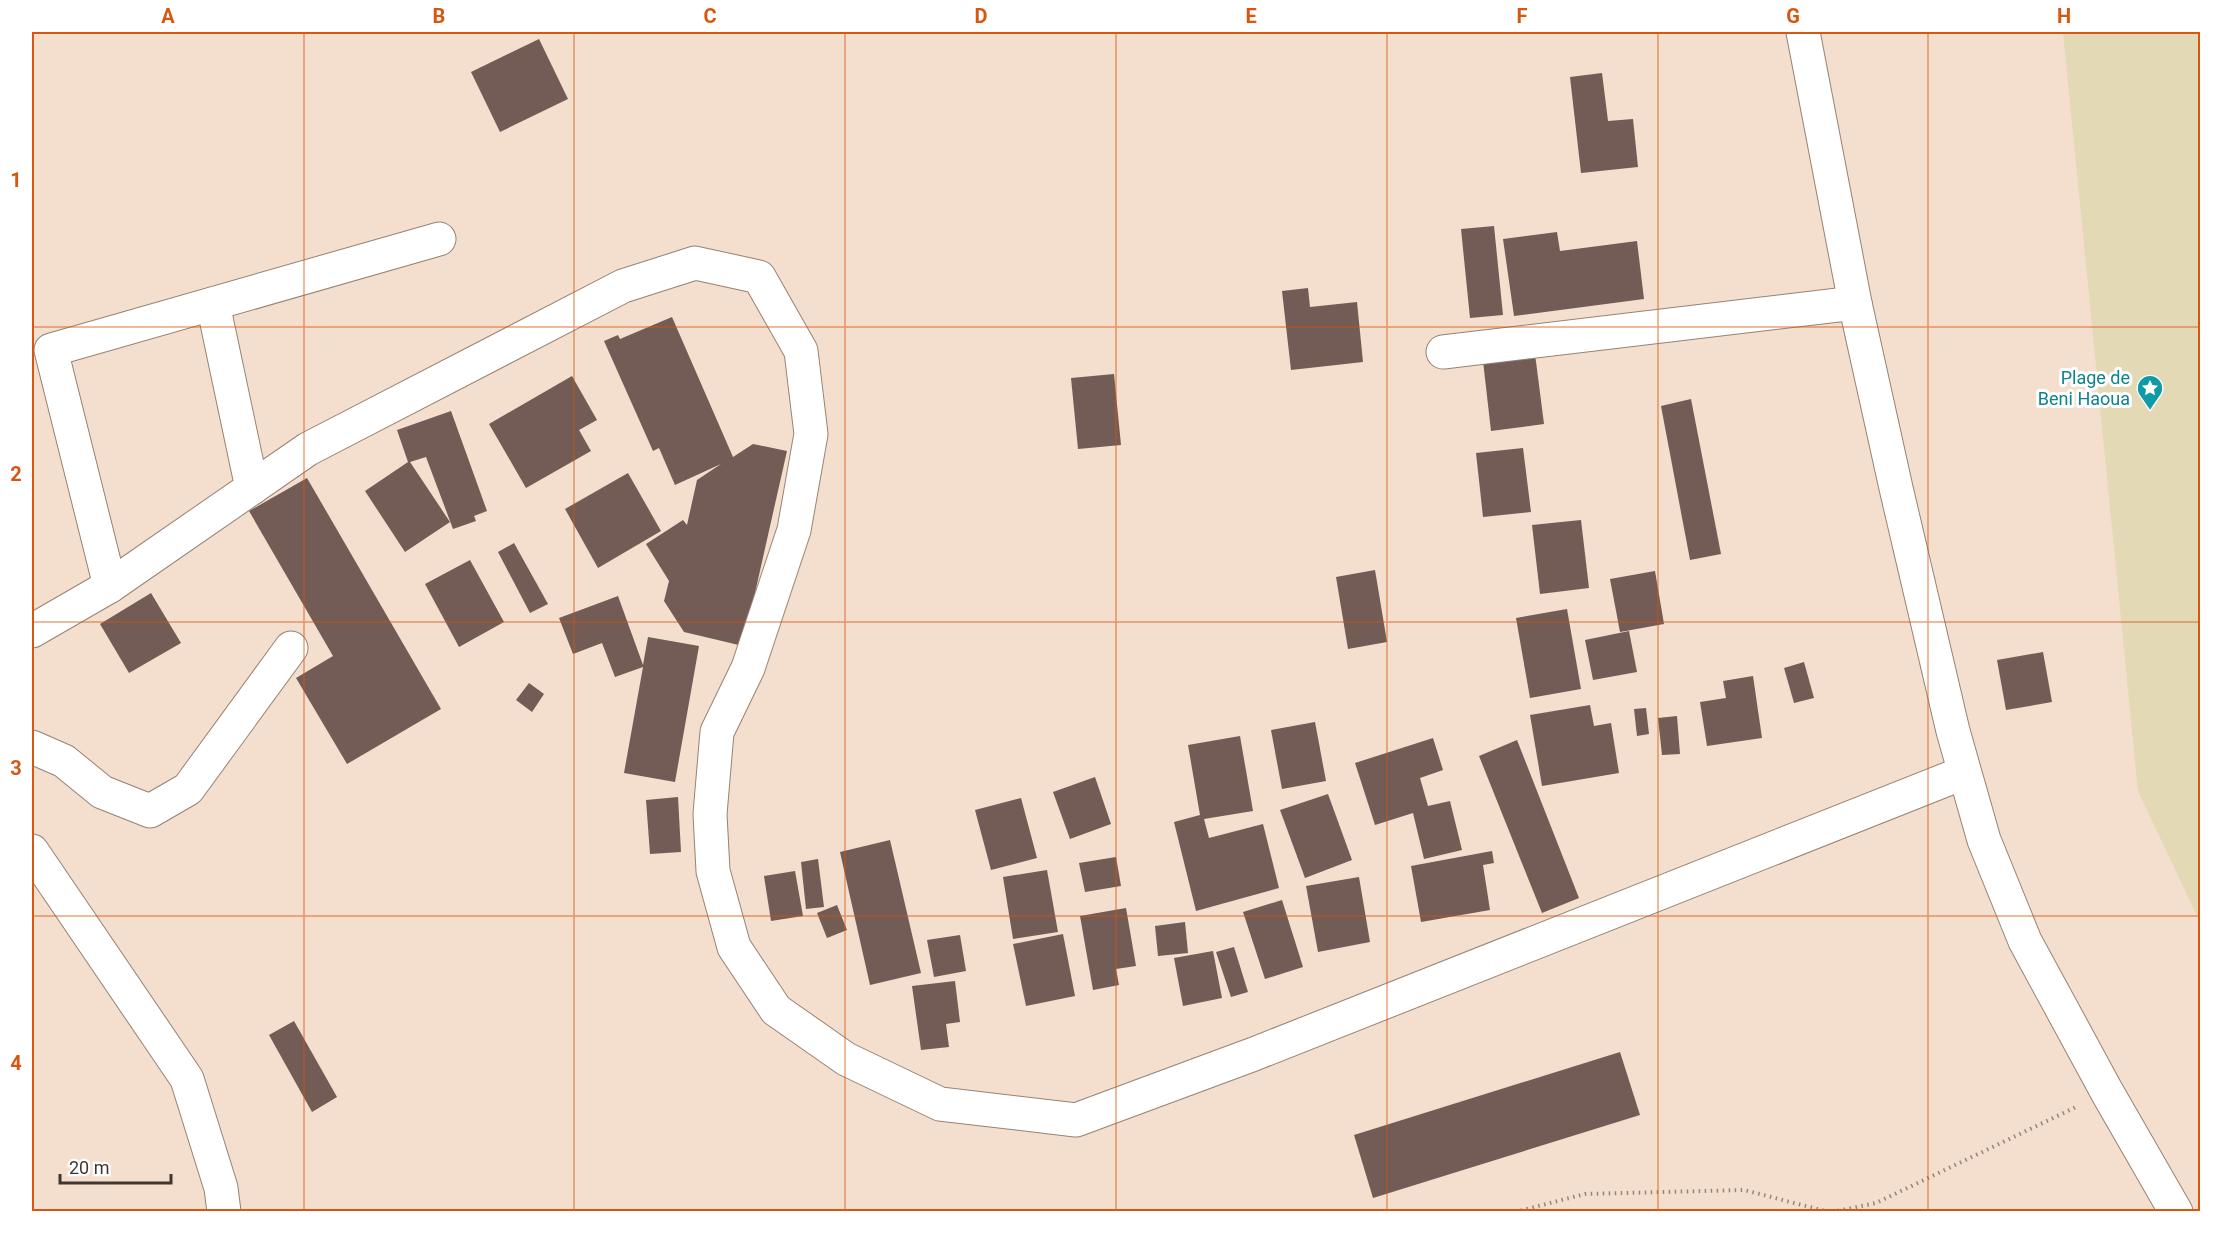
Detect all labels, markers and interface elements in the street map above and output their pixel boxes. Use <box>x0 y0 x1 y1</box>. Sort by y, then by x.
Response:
text: A <box>161 4 175 28</box>
text: B <box>433 4 445 28</box>
text: C <box>703 4 717 28</box>
text: D <box>975 4 988 28</box>
text: E <box>1245 4 1257 28</box>
text: F <box>1517 4 1528 28</box>
text: G <box>1786 4 1800 28</box>
text: H <box>2057 4 2071 28</box>
text: 1 <box>10 168 22 192</box>
place label: Plage de Beni Haoua <box>2038 367 2130 409</box>
place icon: Plage de Beni Haoua <box>2135 373 2165 411</box>
text: 2 <box>10 462 22 486</box>
text: 3 <box>10 756 22 780</box>
text: 4 <box>10 1051 22 1075</box>
scale bar <box>60 1147 171 1185</box>
text: 20 m <box>69 1157 109 1178</box>

